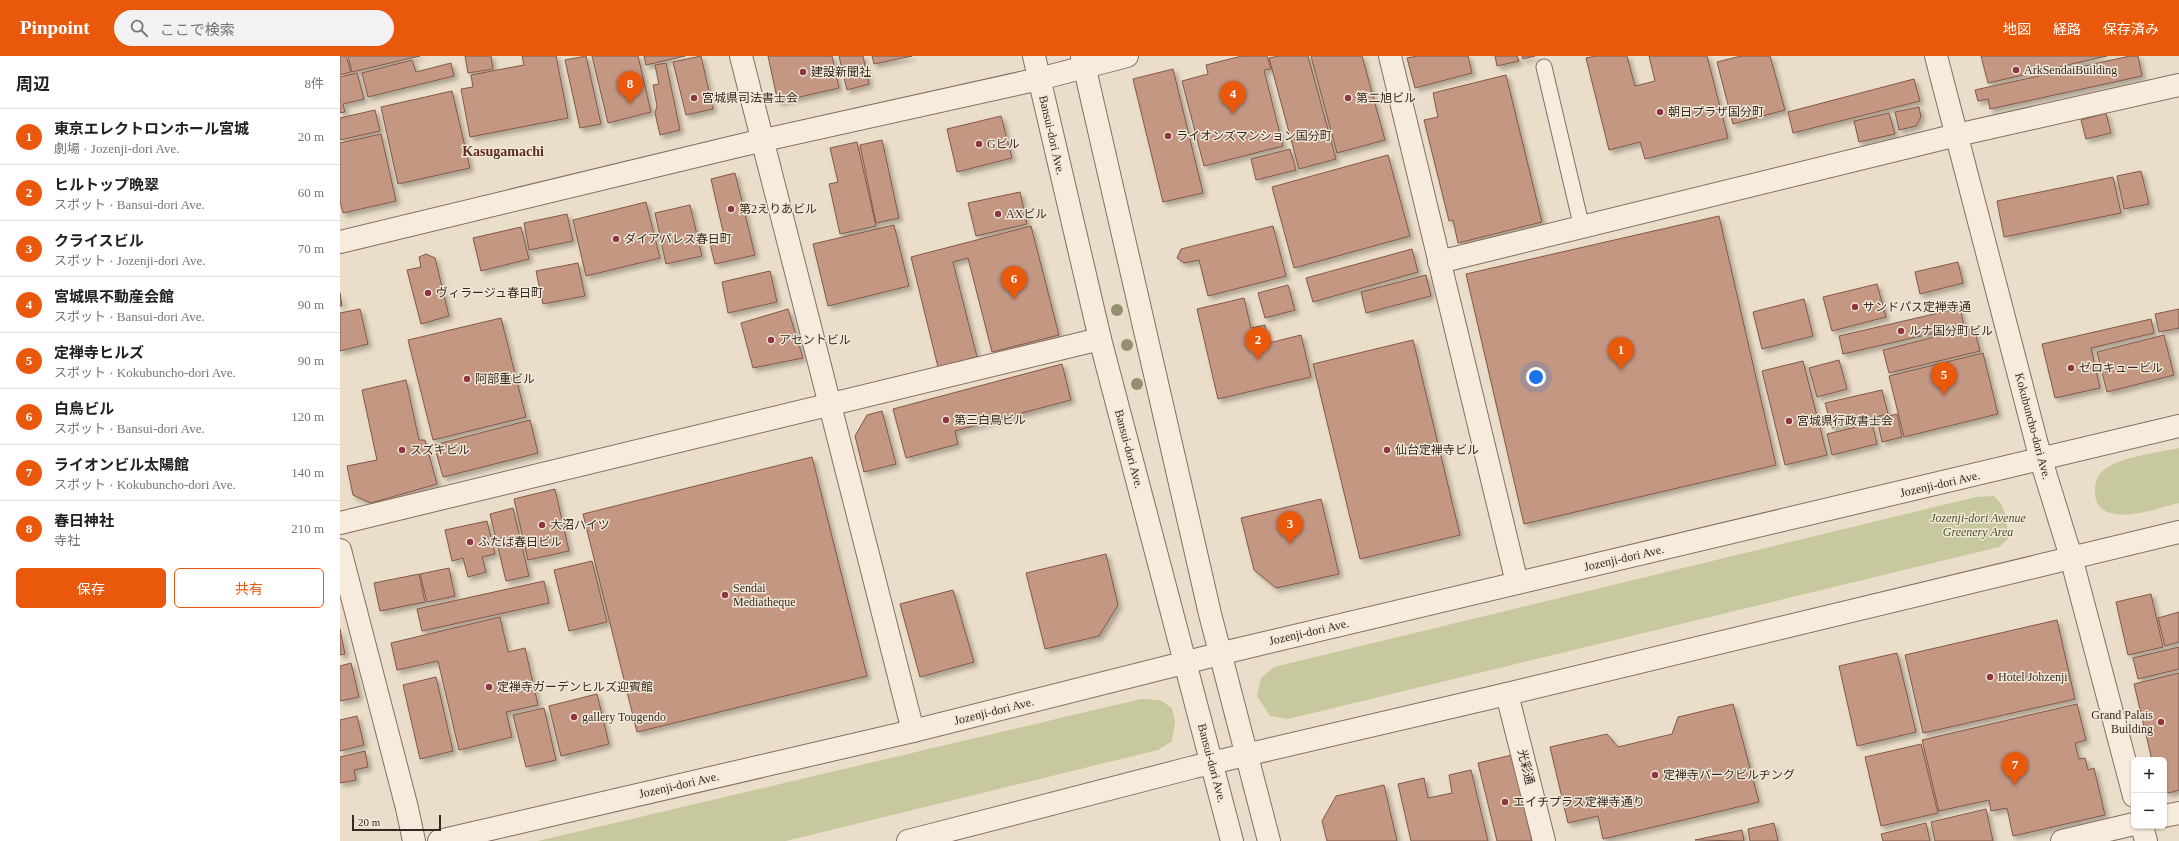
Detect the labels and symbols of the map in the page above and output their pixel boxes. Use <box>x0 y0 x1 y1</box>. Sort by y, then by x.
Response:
place label: ArkSendaiBuilding <box>2024 63 2117 77</box>
place label: 建設新聞社 <box>811 65 871 79</box>
marker: ArkSendaiBuilding <box>2011 65 2021 75</box>
marker: 建設新聞社 <box>798 67 808 77</box>
pin: 8 <box>617 71 643 104</box>
pin: 4 <box>1220 81 1246 114</box>
place label: 宮城県司法書士会 <box>702 91 798 105</box>
place label: 第二旭ビル <box>1356 91 1416 105</box>
marker: 宮城県司法書士会 <box>689 93 699 103</box>
marker: 第二旭ビル <box>1343 93 1353 103</box>
street label: Bansui-dori Ave. <box>1036 94 1068 176</box>
place label: 朝日プラザ国分町 <box>1668 105 1764 119</box>
marker: 朝日プラザ国分町 <box>1655 107 1665 117</box>
place label: ライオンズマンション国分町 <box>1176 129 1332 143</box>
marker: ライオンズマンション国分町 <box>1163 131 1173 141</box>
place label: Gビル <box>987 137 1020 151</box>
marker: Gビル <box>974 139 984 149</box>
district label: Kasugamachi <box>462 144 544 159</box>
place label: 第2えりあビル <box>739 202 817 216</box>
marker: 第2えりあビル <box>726 204 736 214</box>
place label: AXビル <box>1006 207 1047 221</box>
marker: AXビル <box>993 209 1003 219</box>
place label: ダイアパレス春日町 <box>624 232 732 246</box>
marker: ダイアパレス春日町 <box>611 234 621 244</box>
pin: 6 <box>1001 266 1027 299</box>
place label: ヴィラージュ春日町 <box>436 286 543 300</box>
marker: ヴィラージュ春日町 <box>423 288 433 298</box>
place label: サンドパス定禅寺通 <box>1863 300 1971 314</box>
marker: サンドパス定禅寺通 <box>1850 302 1860 312</box>
place label: ルナ国分町ビル <box>1909 324 1993 338</box>
marker: ルナ国分町ビル <box>1896 326 1906 336</box>
pin: 2 <box>1245 327 1271 360</box>
place label: アセントビル <box>779 333 851 347</box>
marker: アセントビル <box>766 335 776 345</box>
pin: 1 <box>1608 337 1634 370</box>
place label: ゼロキュービル <box>2079 361 2163 375</box>
pin: 5 <box>1931 362 1957 395</box>
marker: ゼロキュービル <box>2066 363 2076 373</box>
your location <box>1526 367 1546 387</box>
street label: Kokubuncho-dori Ave. <box>2012 371 2054 481</box>
place label: 阿部重ビル <box>475 372 535 386</box>
marker: 阿部重ビル <box>462 374 472 384</box>
street label: Bansui-dori Ave. <box>1112 408 1146 490</box>
place label: 第三白鳥ビル <box>954 413 1026 427</box>
place label: 宮城県行政書士会 <box>1797 414 1893 428</box>
marker: 第三白鳥ビル <box>941 415 951 425</box>
marker: 宮城県行政書士会 <box>1784 416 1794 426</box>
place label: スズキビル <box>410 443 470 457</box>
place label: 仙台定禅寺ビル <box>1395 443 1479 457</box>
marker: スズキビル <box>397 445 407 455</box>
marker: 仙台定禅寺ビル <box>1382 445 1392 455</box>
street label: Jozenji-dori Ave. <box>1899 468 1981 500</box>
pin: 3 <box>1277 511 1303 544</box>
park label: Jozenji-dori Avenue Greenery Area <box>1930 511 2026 539</box>
place label: 大沼ハイツ <box>550 518 610 532</box>
marker: 大沼ハイツ <box>537 520 547 530</box>
place label: ふたば春日ビル <box>478 535 562 549</box>
marker: ふたば春日ビル <box>465 537 475 547</box>
street label: Jozenji-dori Ave. <box>1583 542 1665 574</box>
place label: Sendai Mediatheque <box>733 581 796 609</box>
marker: Sendai Mediatheque <box>720 590 730 600</box>
street label: Jozenji-dori Ave. <box>1268 616 1350 648</box>
place label: Hotel Johzenji <box>1998 670 2068 684</box>
marker: Hotel Johzenji <box>1985 672 1995 682</box>
place label: 定禅寺ガーデンヒルズ迎賓館 <box>497 680 653 694</box>
marker: 定禅寺ガーデンヒルズ迎賓館 <box>484 682 494 692</box>
street label: Jozenji-dori Ave. <box>953 694 1035 728</box>
place label: Grand Palais Building <box>2091 708 2153 736</box>
place label: gallery Tougendo <box>582 710 666 724</box>
marker: gallery Tougendo <box>569 712 579 722</box>
marker: Grand Palais Building <box>2156 717 2166 727</box>
street label: Bansui-dori Ave. <box>1195 722 1229 804</box>
street label: 光彩通 <box>1515 748 1537 786</box>
pin: 7 <box>2002 752 2028 785</box>
place label: 定禅寺パークビルヂング <box>1663 768 1795 782</box>
street label: Jozenji-dori Ave. <box>638 769 720 801</box>
marker: 定禅寺パークビルヂング <box>1650 770 1660 780</box>
place label: エイチプラス定禅寺通り <box>1513 795 1645 809</box>
marker: エイチプラス定禅寺通り <box>1500 797 1510 807</box>
scale bar <box>352 813 441 832</box>

